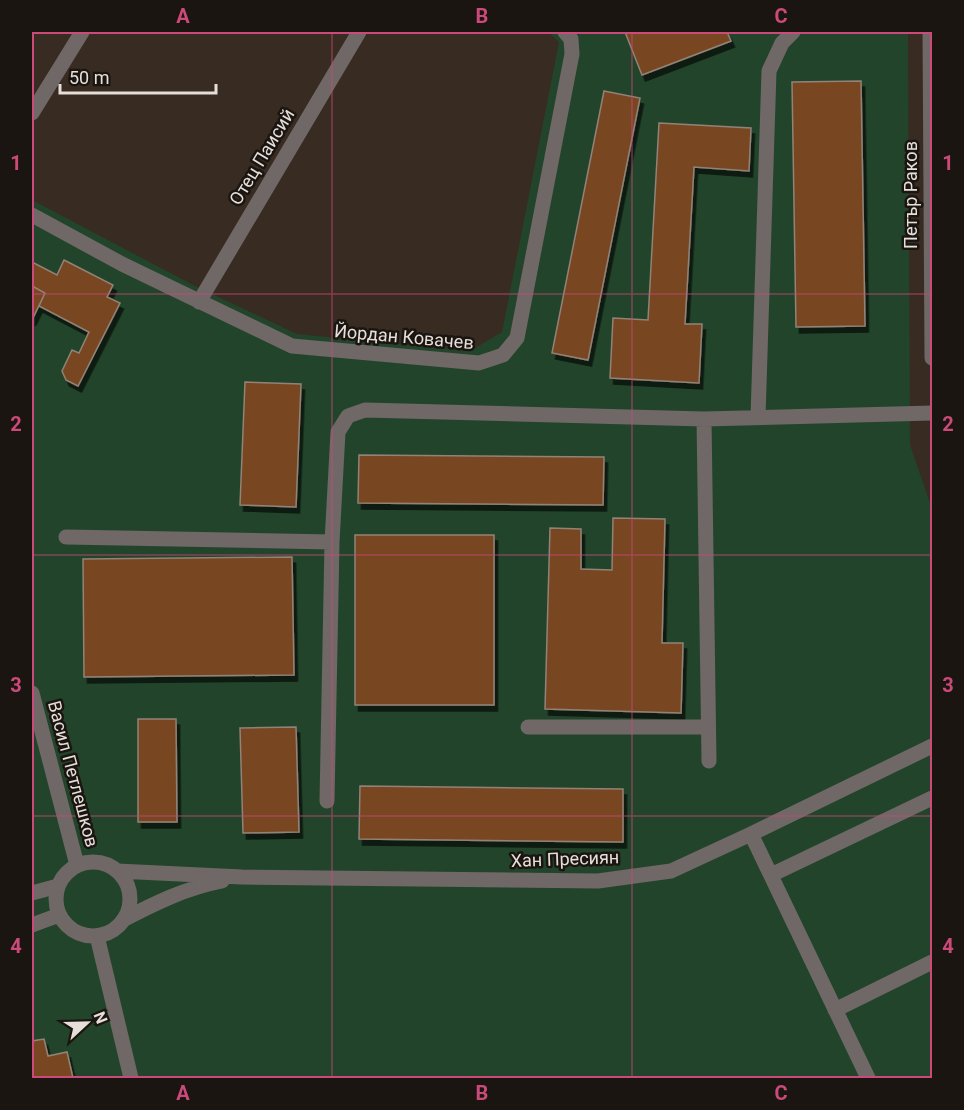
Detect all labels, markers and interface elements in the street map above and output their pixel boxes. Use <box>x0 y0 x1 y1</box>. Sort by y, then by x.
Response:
text: A <box>176 4 190 28</box>
text: B <box>476 4 488 28</box>
text: C <box>774 4 788 28</box>
scale bar <box>60 57 216 95</box>
text: 50 m <box>69 67 109 88</box>
street label: Отец Паисий <box>225 105 298 209</box>
street label: Петър Раков <box>900 141 921 249</box>
text: 1 <box>10 151 22 175</box>
text: 1 <box>942 151 954 175</box>
street label: Йордан Ковачев <box>333 320 475 353</box>
text: 2 <box>10 412 22 436</box>
text: 2 <box>942 412 954 436</box>
text: 3 <box>10 673 22 697</box>
text: 3 <box>942 673 954 697</box>
street label: Васил Петлешков <box>44 698 103 849</box>
street label: Хан Пресиян <box>510 846 620 871</box>
text: 4 <box>10 934 22 958</box>
text: 4 <box>942 934 954 958</box>
north arrow <box>57 993 117 1053</box>
text: N <box>90 1009 111 1026</box>
text: A <box>176 1081 190 1105</box>
text: B <box>476 1081 488 1105</box>
text: C <box>774 1081 788 1105</box>

